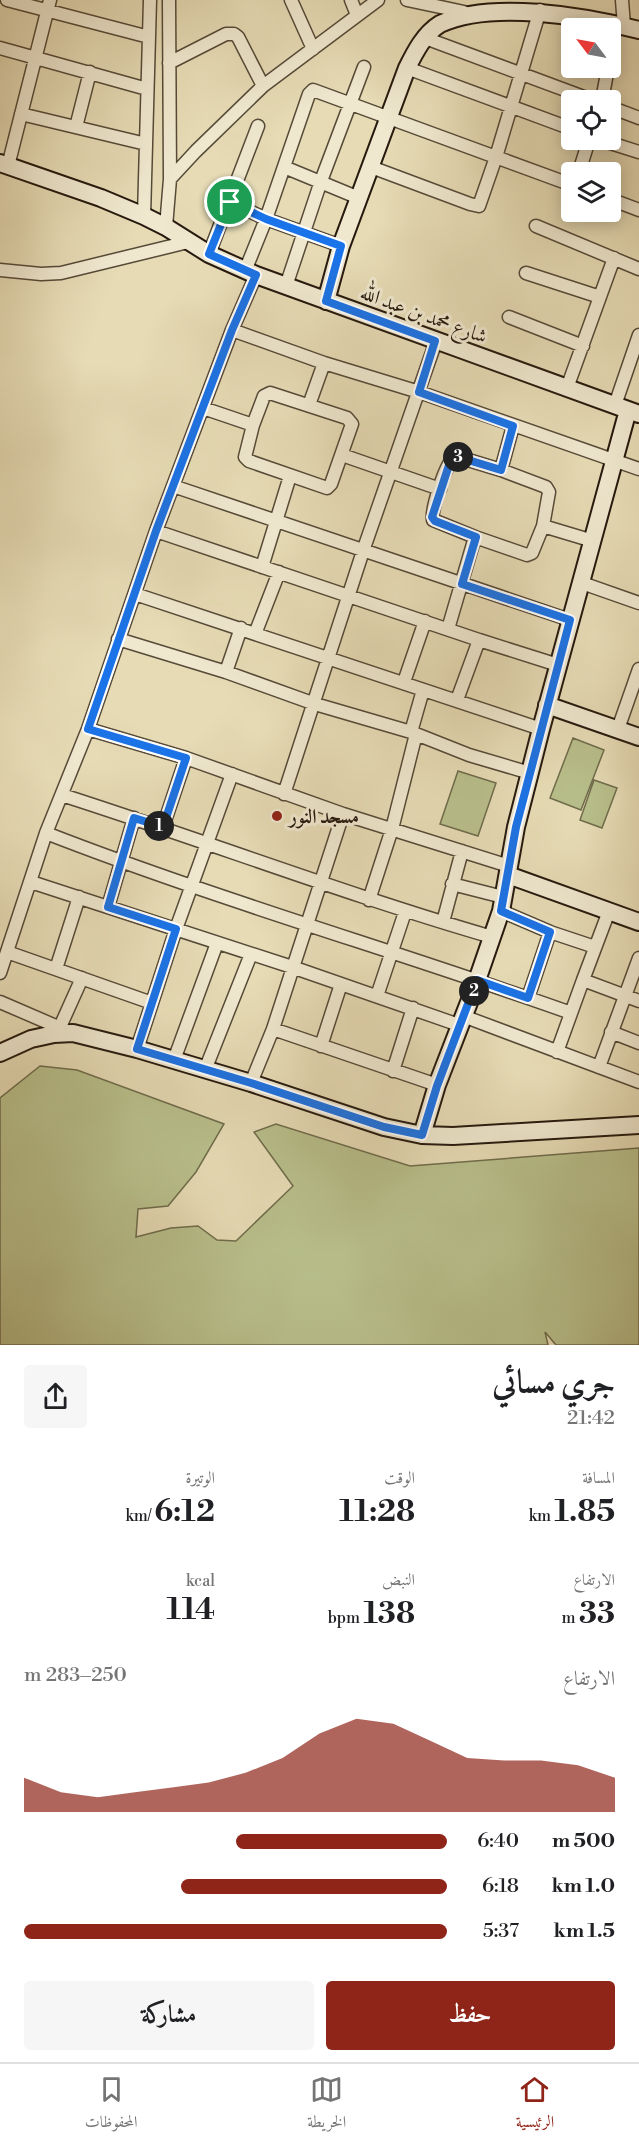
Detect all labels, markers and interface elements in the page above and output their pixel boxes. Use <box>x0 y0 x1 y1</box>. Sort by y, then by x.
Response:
north arrow <box>561 18 621 78</box>
map controls <box>561 18 621 222</box>
button: locate <box>561 90 621 150</box>
button: layers <box>561 162 621 222</box>
pin <box>204 176 255 227</box>
icon: arrive <box>213 185 246 218</box>
street label: شارع محمد بن عبد الله <box>355 277 492 354</box>
pin: 3 <box>443 442 473 472</box>
text: 3 <box>453 447 463 467</box>
place label: مسجد النور <box>287 805 359 830</box>
marker: مسجد النور <box>270 809 284 823</box>
pin: 1 <box>144 811 174 841</box>
text: 1 <box>155 816 163 836</box>
pin: 2 <box>459 976 489 1006</box>
text: 2 <box>469 981 479 1001</box>
text: جري مسائي <box>492 1363 615 1404</box>
button: share <box>24 1365 87 1428</box>
text: 21:42 <box>567 1406 615 1431</box>
text: الوتيرة <box>185 1468 215 1488</box>
text: الوقت <box>384 1468 415 1488</box>
text: المسافة <box>582 1468 615 1488</box>
text: 6:12 <box>154 1493 215 1531</box>
text: 11:28 <box>339 1493 415 1531</box>
text: 1.85 <box>554 1493 615 1531</box>
text: /km <box>125 1506 154 1526</box>
text: km <box>529 1506 554 1526</box>
text: النبض <box>382 1570 415 1590</box>
text: الارتفاع <box>573 1570 615 1590</box>
text: kcal <box>186 1571 215 1591</box>
text: 114 <box>166 1591 215 1629</box>
text: 138 <box>363 1595 415 1633</box>
text: 33 <box>579 1595 615 1633</box>
text: bpm <box>328 1608 363 1628</box>
text: m <box>562 1608 579 1628</box>
text: 250–283 m <box>24 1663 127 1688</box>
text: الارتفاع <box>563 1667 615 1692</box>
text: 6:40 <box>477 1829 519 1854</box>
text: 500 m <box>552 1829 615 1854</box>
text: 6:18 <box>482 1874 519 1899</box>
text: 1.0 km <box>551 1874 615 1899</box>
text: 5:37 <box>483 1919 519 1944</box>
text: 1.5 km <box>554 1919 615 1944</box>
button: مشاركة <box>24 1981 314 2050</box>
button: حفظ <box>326 1981 615 2050</box>
tab: المحفوظات <box>85 2073 138 2137</box>
tab: الخريطة <box>307 2073 346 2137</box>
tab: الرئيسية <box>516 2073 554 2137</box>

